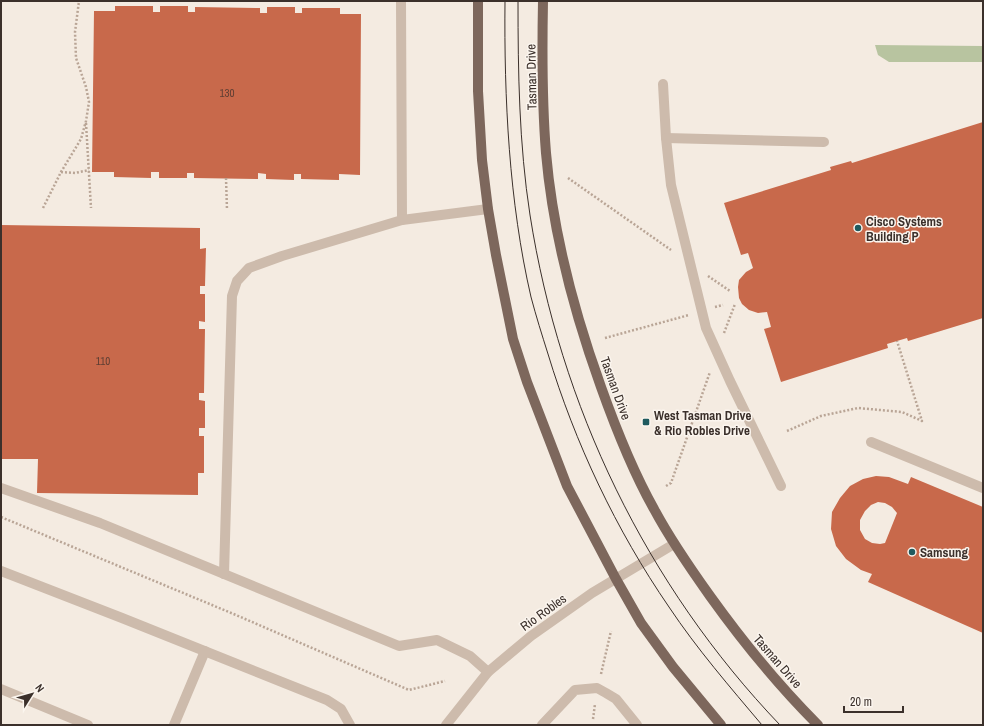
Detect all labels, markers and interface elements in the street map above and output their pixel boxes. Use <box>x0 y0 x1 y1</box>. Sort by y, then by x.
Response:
street label: Tasman Drive <box>522 44 541 110</box>
house number: 130 <box>219 86 235 100</box>
place label: Cisco Systems Building P <box>866 213 942 245</box>
marker: Cisco Systems Building P <box>853 223 863 233</box>
house number: 110 <box>96 354 110 368</box>
street label: Tasman Drive <box>596 354 635 422</box>
place label: West Tasman Drive & Rio Robles Drive <box>654 407 751 439</box>
marker: West Tasman Drive & Rio Robles Drive <box>641 417 651 427</box>
place label: Samsung <box>920 544 968 561</box>
marker: Samsung <box>907 547 917 557</box>
street label: Rio Robles <box>517 590 570 635</box>
street label: Tasman Drive <box>750 631 806 692</box>
north arrow <box>12 674 52 714</box>
text: N <box>32 681 48 695</box>
scale bar <box>844 688 903 714</box>
text: 20 m <box>850 694 872 710</box>

